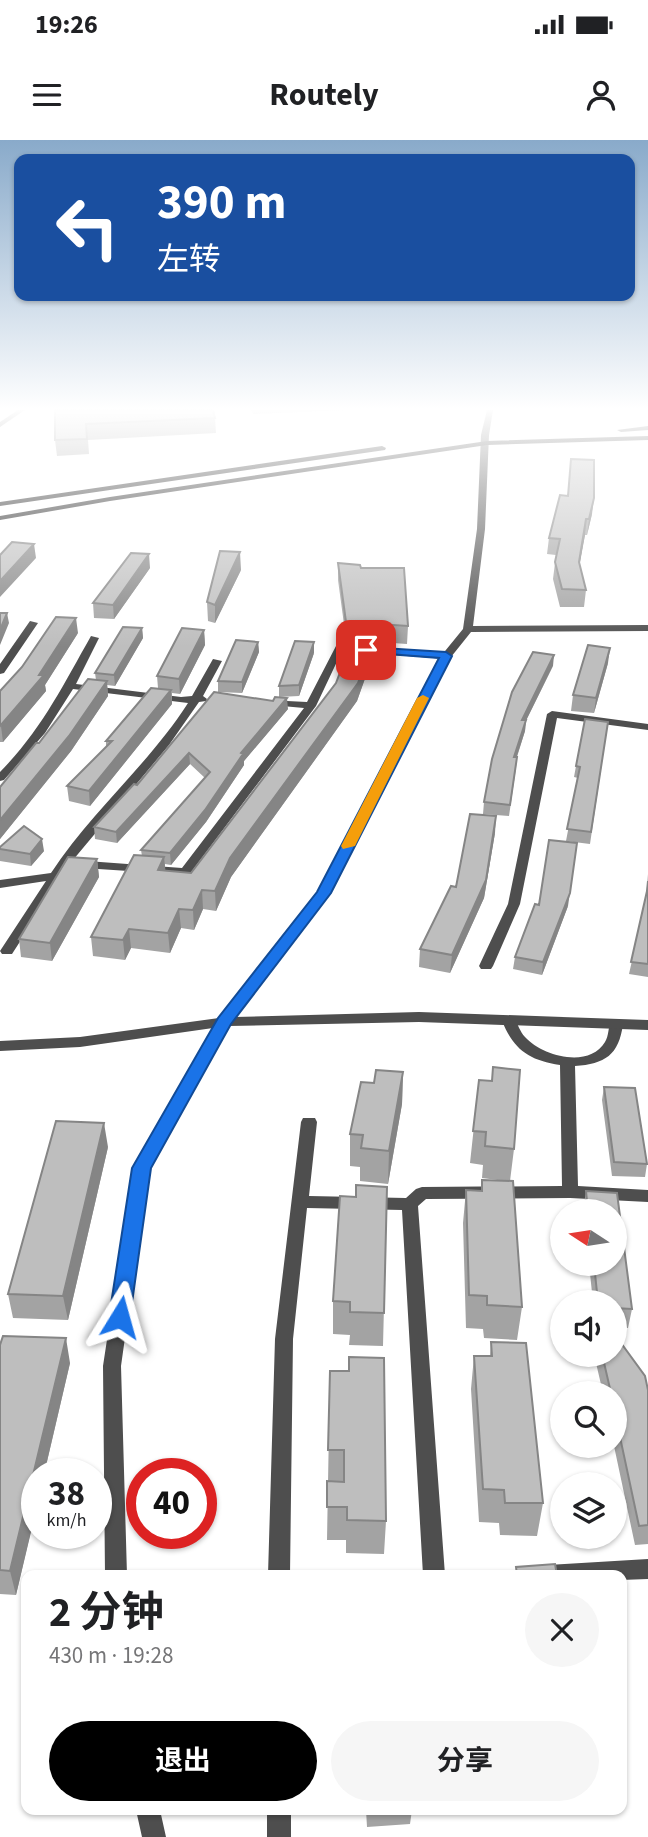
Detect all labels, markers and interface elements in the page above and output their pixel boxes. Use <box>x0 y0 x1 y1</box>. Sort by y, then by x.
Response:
text: 19:26 <box>35 6 98 43</box>
text: Routely <box>269 72 379 118</box>
icon: menu <box>28 76 66 114</box>
icon: person <box>582 76 620 114</box>
text: 390 m <box>157 168 286 238</box>
icon: left <box>42 182 133 273</box>
text: 左转 <box>157 237 221 283</box>
pin <box>336 620 396 680</box>
icon: arrive <box>347 631 385 669</box>
north arrow <box>550 1199 626 1276</box>
map controls <box>550 1199 627 1549</box>
position arrow <box>83 1280 157 1354</box>
button: sound <box>550 1290 627 1367</box>
button: search <box>550 1381 627 1458</box>
speed limit sign: 40 <box>126 1458 217 1549</box>
text: 38 <box>48 1469 85 1519</box>
button: layers <box>550 1472 627 1549</box>
text: km/h <box>47 1508 86 1533</box>
text: 2 分钟 <box>49 1583 164 1643</box>
button: close <box>525 1593 599 1667</box>
text: 430 m · 19:28 <box>49 1639 173 1672</box>
button: 退出 <box>49 1721 317 1801</box>
button: 分享 <box>331 1721 599 1801</box>

